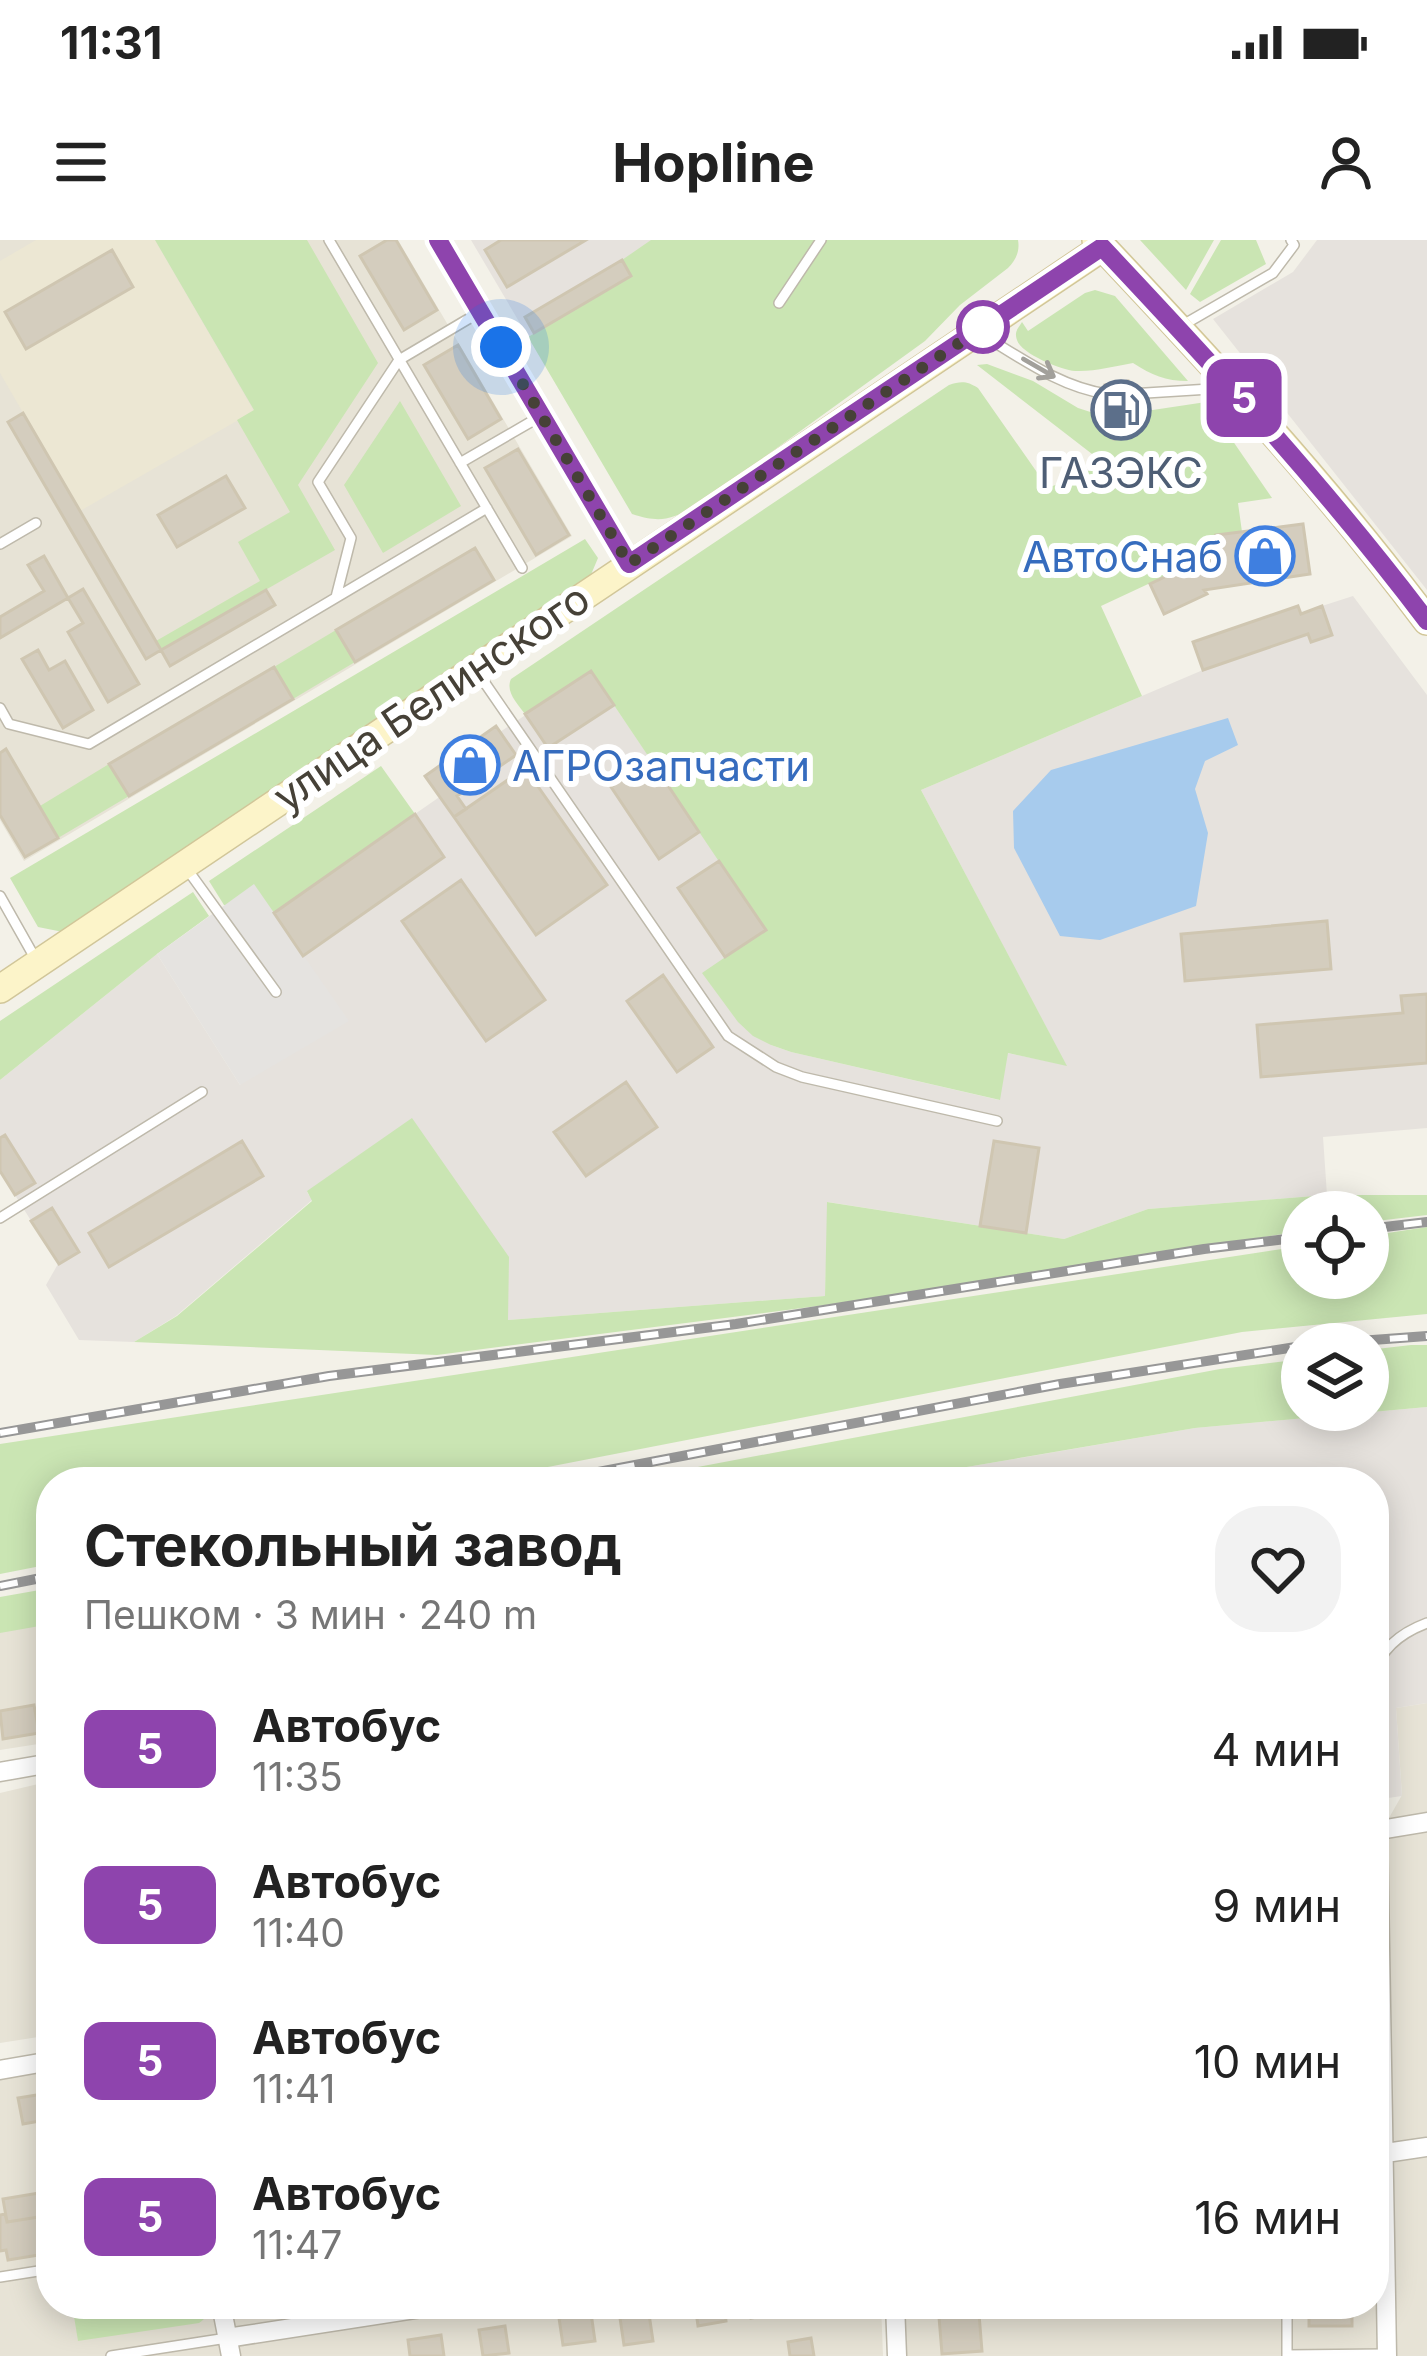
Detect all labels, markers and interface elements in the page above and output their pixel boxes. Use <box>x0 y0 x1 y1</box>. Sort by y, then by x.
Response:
text: 11:31 <box>60 15 162 70</box>
icon: menu <box>48 129 114 195</box>
icon: person <box>1313 129 1379 195</box>
text: Hopline <box>612 130 815 195</box>
unlabelled marker <box>958 302 1008 352</box>
your location <box>471 317 531 377</box>
one-way arrow <box>1021 357 1056 381</box>
line badge: 5 <box>1205 359 1283 437</box>
text: 5 <box>1231 372 1257 423</box>
fuel station icon: ГАЗЭКС <box>1090 379 1152 441</box>
place label: ГАЗЭКС <box>1039 447 1203 498</box>
shop icon: АвтоСнаб <box>1234 525 1296 587</box>
place label: АвтоСнаб <box>1022 531 1223 582</box>
street label: улица Белинского <box>263 572 599 822</box>
shop icon: АГРОзапчасти <box>439 734 501 796</box>
place label: АГРОзапчасти <box>512 740 810 791</box>
map controls <box>1281 1191 1389 1431</box>
button: locate <box>1281 1191 1389 1299</box>
button: layers <box>1281 1323 1389 1431</box>
button: heart <box>1215 1506 1341 1632</box>
text: Стекольный завод <box>84 1511 622 1580</box>
text: Пешком · 3 мин · 240 m <box>84 1591 537 1638</box>
text: Автобус <box>252 1698 441 1753</box>
text: 4 мин <box>1211 1722 1341 1777</box>
text: 5 <box>137 1723 163 1774</box>
text: 11:35 <box>252 1753 343 1800</box>
text: Автобус <box>252 1854 441 1909</box>
text: 9 мин <box>1213 1878 1341 1933</box>
text: 5 <box>137 1879 163 1930</box>
text: 11:40 <box>252 1909 345 1956</box>
text: Автобус <box>252 2010 441 2065</box>
text: 10 мин <box>1194 2034 1341 2089</box>
text: 5 <box>137 2035 163 2086</box>
text: 11:41 <box>252 2065 335 2112</box>
text: Автобус <box>252 2166 441 2221</box>
text: 16 мин <box>1194 2190 1341 2245</box>
text: 5 <box>137 2191 163 2242</box>
text: 11:47 <box>252 2221 342 2268</box>

